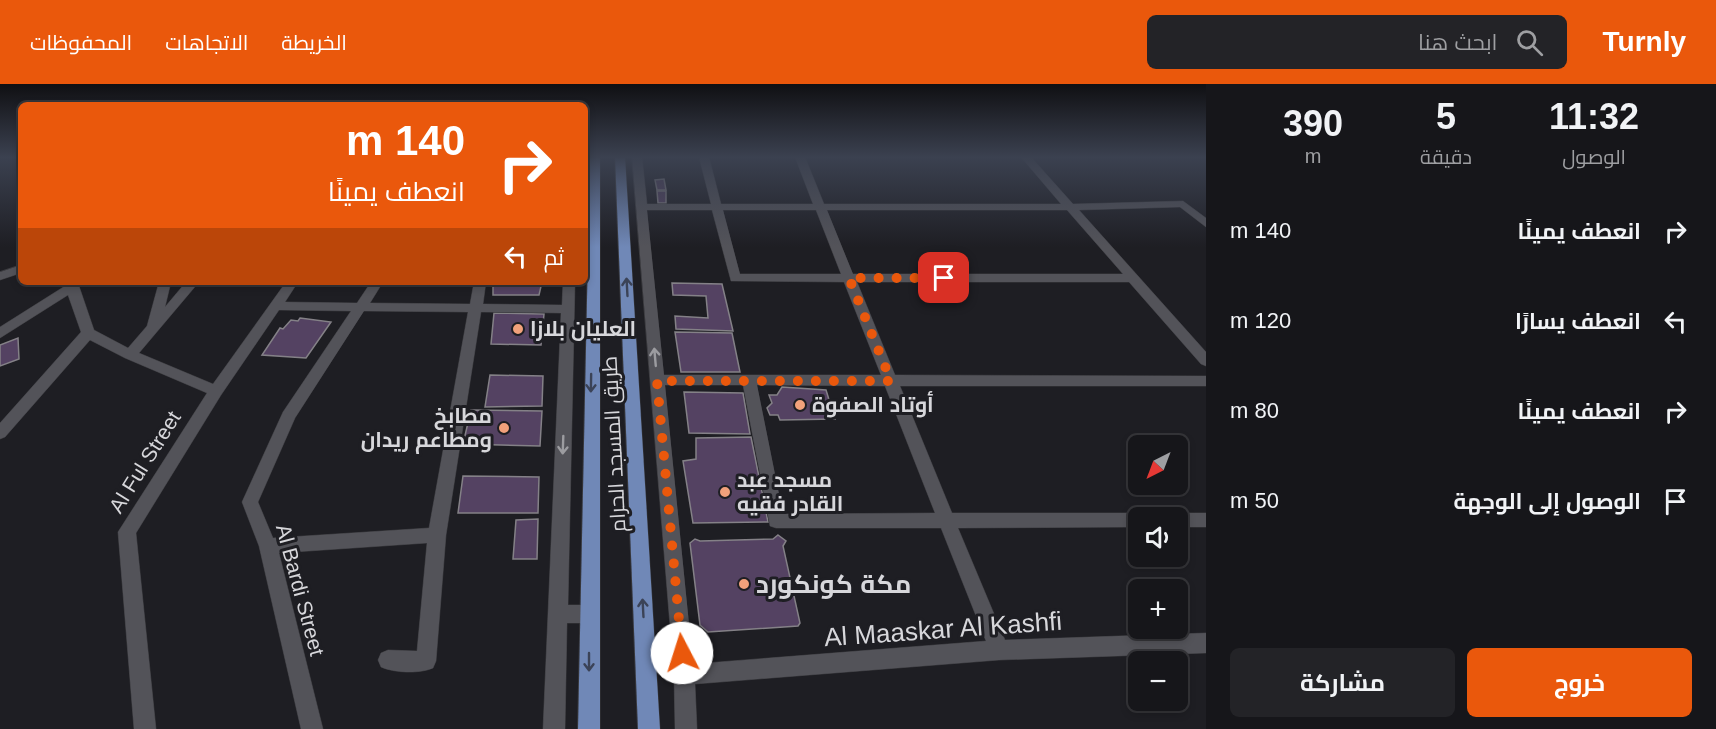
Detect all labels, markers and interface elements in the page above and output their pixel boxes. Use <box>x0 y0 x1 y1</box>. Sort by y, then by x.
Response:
search box <box>1147 15 1567 69</box>
icon: search <box>1513 26 1546 59</box>
text: Turnly <box>1603 26 1686 57</box>
text: ابحث هنا <box>1418 30 1498 55</box>
text: المحفوظات <box>30 31 132 54</box>
text: الاتجاهات <box>165 31 248 54</box>
text: الخريطة <box>281 31 347 54</box>
text: 5 <box>1436 96 1456 137</box>
text: 11:32 <box>1549 96 1639 137</box>
text: 390 <box>1283 103 1343 144</box>
text: 140 m <box>346 117 465 164</box>
icon: right <box>486 126 564 204</box>
text: m <box>1305 145 1321 167</box>
text: دقيقة <box>1420 146 1472 168</box>
text: الوصول <box>1562 146 1626 168</box>
text: انعطف يمينًا <box>328 177 465 207</box>
icon: right <box>1659 215 1692 248</box>
text: 140 m <box>1230 218 1291 243</box>
text: انعطف يمينًا <box>1518 219 1641 244</box>
icon: left <box>499 240 532 273</box>
text: ثم <box>544 245 564 270</box>
pin <box>918 252 969 303</box>
icon: arrive <box>927 261 960 294</box>
one-way arrow <box>621 278 632 298</box>
icon: left <box>1659 305 1692 338</box>
text: 120 m <box>1230 308 1291 333</box>
text: انعطف يسارًا <box>1515 309 1641 334</box>
place label: العليان بلازا <box>530 317 636 341</box>
marker: العليان بلازا <box>511 322 525 336</box>
one-way arrow <box>649 347 660 367</box>
street label: طريق المسجد الحرام <box>597 355 633 533</box>
one-way arrow <box>585 373 597 393</box>
place label: أوتاد الصفوة <box>812 391 934 418</box>
icon: right <box>1659 395 1692 428</box>
marker: أوتاد الصفوة <box>793 398 807 412</box>
text: 80 m <box>1230 398 1279 423</box>
text: انعطف يمينًا <box>1518 399 1641 424</box>
place label: مطابخ ومطاعم ريدان <box>361 404 492 454</box>
street label: Al Ful Street <box>104 407 185 517</box>
marker: مطابخ ومطاعم ريدان <box>497 421 511 435</box>
one-way arrow <box>557 435 569 455</box>
north arrow <box>1128 435 1188 495</box>
map controls <box>1128 435 1188 711</box>
place label: مسجد عبد القادر فقيه <box>737 468 843 516</box>
marker: مسجد عبد القادر فقيه <box>718 485 732 499</box>
icon: arrive <box>1659 485 1692 518</box>
text: 50 m <box>1230 488 1279 513</box>
text: الوصول إلى الوجهة <box>1454 489 1641 514</box>
button: sound <box>1128 507 1188 567</box>
street label: Al Bardi Street <box>272 521 329 658</box>
place label: مكة كونكورد <box>756 569 912 599</box>
marker: مكة كونكورد <box>737 577 751 591</box>
button: + <box>1128 579 1188 639</box>
one-way arrow <box>637 598 648 618</box>
street label: Al Maaskar Al Kashfi <box>823 606 1063 652</box>
position arrow <box>650 621 714 685</box>
button: مشاركة <box>1230 648 1455 717</box>
button: خروج <box>1467 648 1692 717</box>
button: − <box>1128 651 1188 711</box>
one-way arrow <box>583 652 595 672</box>

